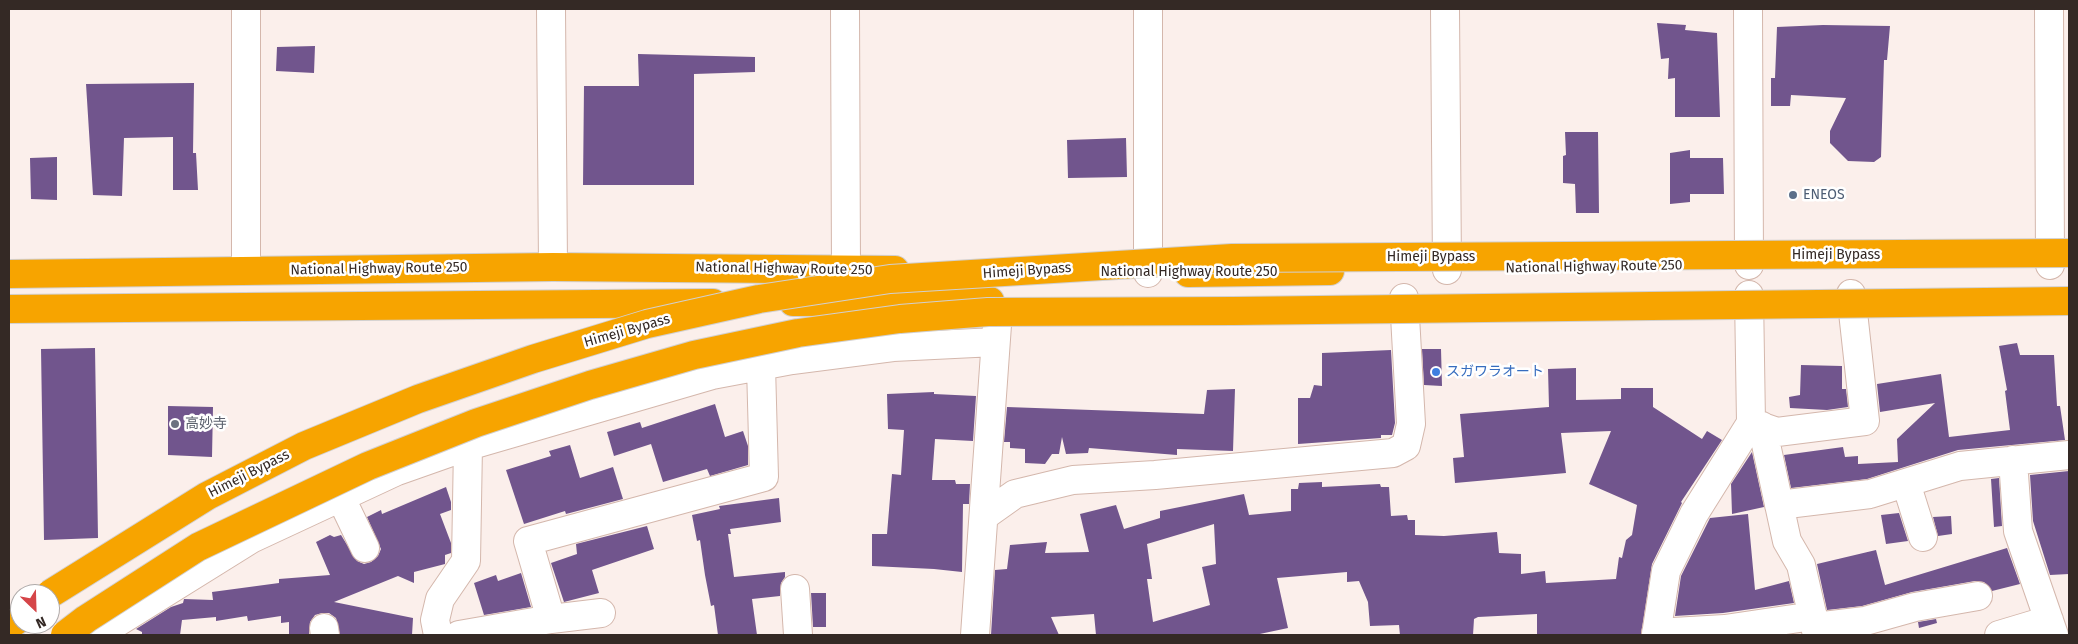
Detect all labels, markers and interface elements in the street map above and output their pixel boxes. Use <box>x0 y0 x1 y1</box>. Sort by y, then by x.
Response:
place label: ENEOS <box>1803 187 1845 203</box>
marker: ENEOS <box>1787 189 1799 201</box>
street label: Himeji Bypass <box>1792 247 1880 263</box>
street label: Himeji Bypass <box>1387 249 1475 265</box>
street label: National Highway Route 250 <box>1505 257 1683 277</box>
street label: National Highway Route 250 <box>290 259 468 279</box>
street label: National Highway Route 250 <box>695 259 873 279</box>
street label: Himeji Bypass <box>982 260 1072 282</box>
street label: National Highway Route 250 <box>1100 264 1278 280</box>
street label: Himeji Bypass <box>582 311 672 351</box>
place label: スガワラオート <box>1446 364 1544 380</box>
marker: スガワラオート <box>1430 366 1442 378</box>
place label: 高妙寺 <box>185 416 227 432</box>
marker: 高妙寺 <box>169 418 181 430</box>
street label: Himeji Bypass <box>206 446 292 502</box>
north arrow <box>10 584 60 634</box>
text: N <box>33 613 49 632</box>

